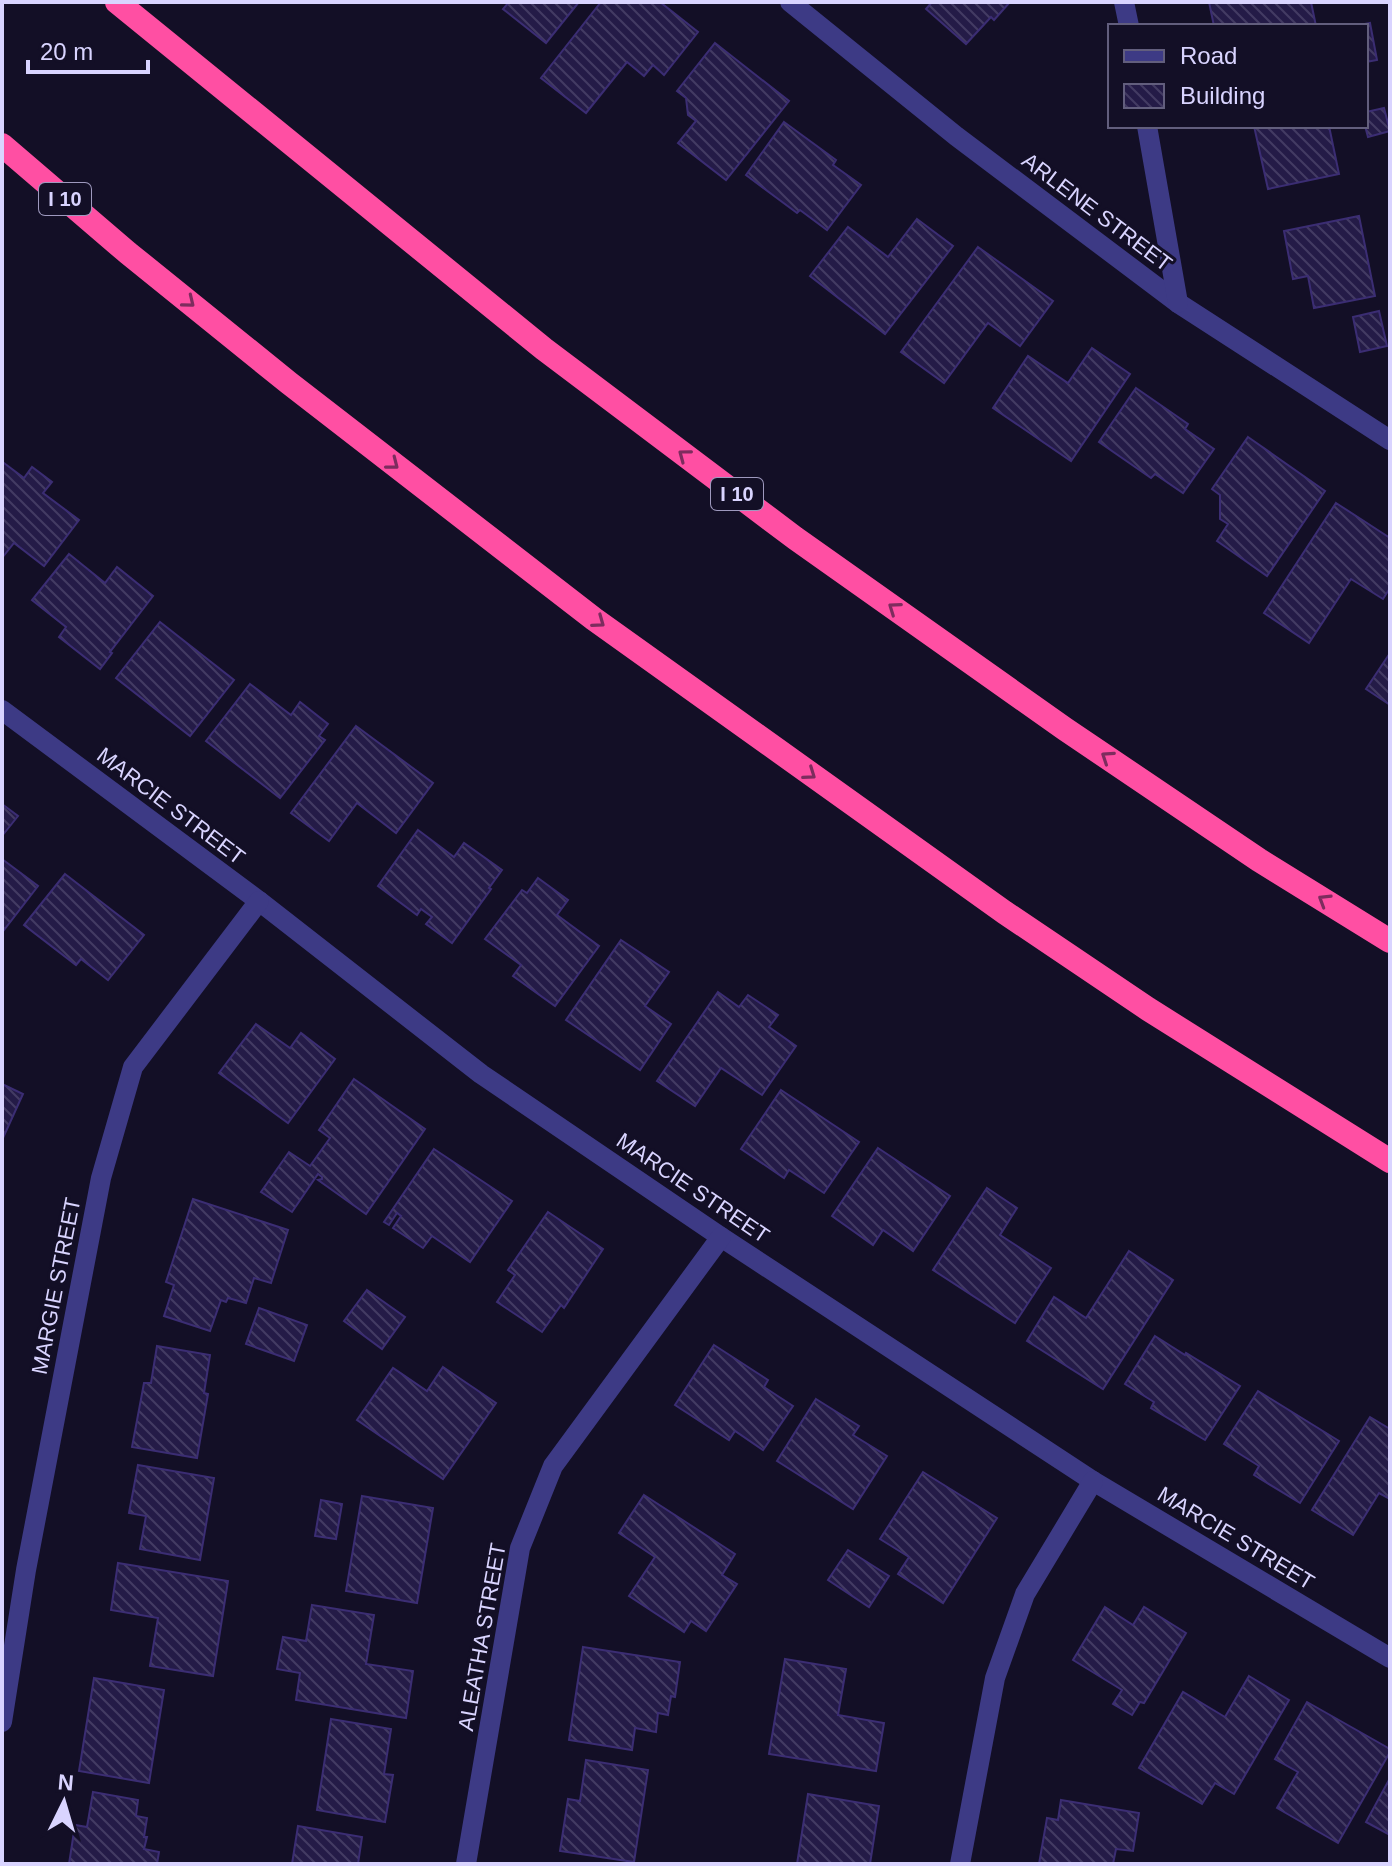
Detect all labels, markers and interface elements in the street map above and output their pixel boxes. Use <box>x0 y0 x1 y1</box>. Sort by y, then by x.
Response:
scale bar <box>28 24 148 74</box>
legend <box>1108 24 1368 128</box>
text: 20 m <box>40 38 93 65</box>
text: Road <box>1180 42 1237 69</box>
text: Building <box>1180 82 1265 109</box>
street label: ARLENE STREET <box>1017 148 1177 276</box>
road number: I 10 <box>39 183 91 215</box>
one-way arrow <box>180 292 194 307</box>
one-way arrow <box>678 450 693 464</box>
one-way arrow <box>384 454 399 468</box>
road number: I 10 <box>711 478 763 510</box>
one-way arrow <box>888 603 902 618</box>
one-way arrow <box>590 612 604 627</box>
street label: MARCIE STREET <box>92 742 250 870</box>
one-way arrow <box>1101 752 1115 767</box>
one-way arrow <box>801 764 816 779</box>
one-way arrow <box>1318 894 1333 910</box>
street label: MARCIE STREET <box>612 1128 774 1248</box>
street label: MARGIE STREET <box>27 1195 85 1377</box>
street label: MARCIE STREET <box>1153 1481 1319 1595</box>
street label: ALEATHA STREET <box>453 1541 511 1733</box>
north arrow <box>24 1762 104 1842</box>
text: N <box>57 1769 75 1796</box>

